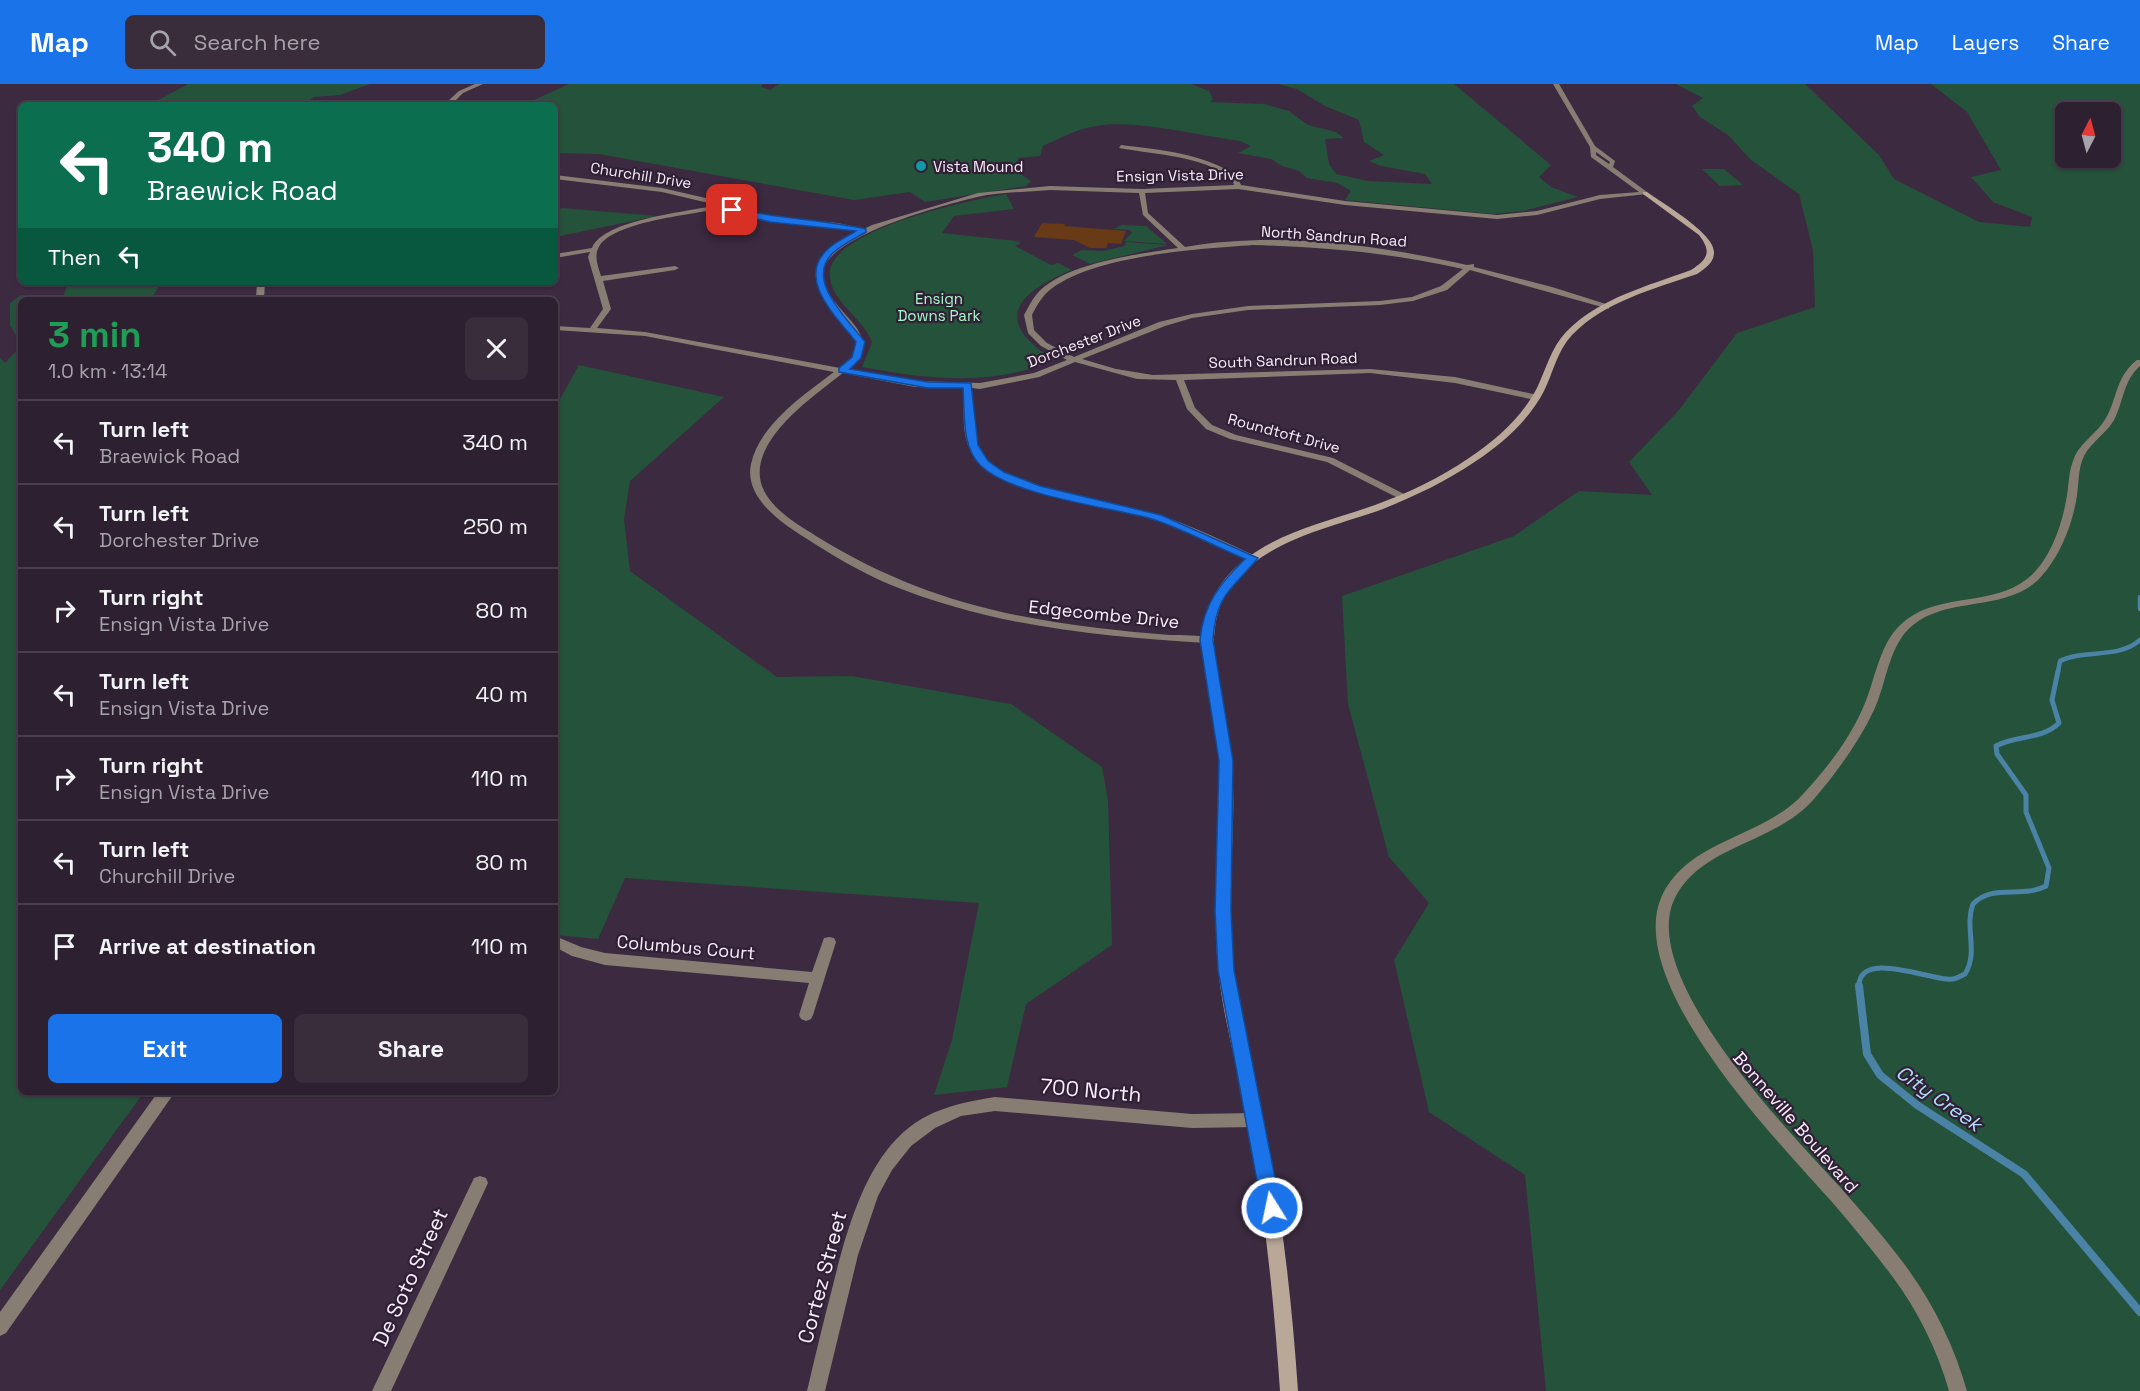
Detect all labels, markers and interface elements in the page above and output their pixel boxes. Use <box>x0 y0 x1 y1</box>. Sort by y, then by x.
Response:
search box <box>125 15 545 69</box>
text: Map <box>30 24 89 60</box>
icon: search <box>146 26 179 59</box>
text: Search here <box>194 28 321 56</box>
text: Map <box>1875 29 1919 56</box>
text: Layers <box>1952 29 2019 56</box>
text: Share <box>2052 29 2110 56</box>
north arrow <box>2055 102 2121 168</box>
map controls <box>2055 102 2121 168</box>
text: 340 m <box>147 121 273 174</box>
icon: left <box>48 126 126 204</box>
place label: Vista Mound <box>933 157 1023 176</box>
street label: Churchill Drive <box>589 158 693 192</box>
marker: Vista Mound <box>914 159 928 173</box>
street label: Ensign Vista Drive <box>1116 164 1244 186</box>
text: Braewick Road <box>147 173 338 208</box>
pin <box>706 184 757 235</box>
icon: arrive <box>715 193 748 226</box>
street label: North Sandrun Road <box>1260 221 1408 251</box>
icon: left <box>113 240 146 273</box>
text: Then <box>48 243 101 271</box>
park label: Ensign Downs Park <box>897 289 981 325</box>
street label: Dorchester Drive <box>1024 311 1144 371</box>
text: 3 min <box>48 312 142 358</box>
button: close <box>465 317 528 380</box>
street label: South Sandrun Road <box>1208 348 1358 372</box>
text: 1.0 km · 13:14 <box>48 358 167 384</box>
street label: Roundtoft Drive <box>1226 409 1342 457</box>
text: Turn left <box>99 415 189 443</box>
icon: left <box>48 426 81 459</box>
text: 340 m <box>462 428 528 456</box>
text: Braewick Road <box>99 443 240 469</box>
text: Turn left <box>99 499 189 527</box>
icon: left <box>48 510 81 543</box>
text: 250 m <box>463 512 528 540</box>
text: Dorchester Drive <box>99 527 259 553</box>
text: Turn right <box>99 583 204 611</box>
icon: right <box>48 594 81 627</box>
street label: Edgecombe Drive <box>1028 595 1180 633</box>
text: 80 m <box>476 596 528 624</box>
text: Ensign Vista Drive <box>99 611 269 637</box>
text: Turn left <box>99 667 189 695</box>
icon: left <box>48 678 81 711</box>
text: 40 m <box>476 680 528 708</box>
text: Ensign Vista Drive <box>99 695 269 721</box>
text: Turn right <box>99 751 204 779</box>
icon: right <box>48 762 81 795</box>
text: 110 m <box>471 764 528 792</box>
text: Ensign Vista Drive <box>99 779 269 805</box>
text: Turn left <box>99 835 189 863</box>
icon: left <box>48 846 81 879</box>
text: 80 m <box>476 848 528 876</box>
text: Churchill Drive <box>99 863 235 889</box>
street label: Columbus Court <box>616 929 756 965</box>
icon: arrive <box>48 930 81 963</box>
text: Arrive at destination <box>99 932 316 960</box>
text: 110 m <box>471 932 528 960</box>
button: Exit <box>48 1014 282 1083</box>
button: Share <box>294 1014 528 1083</box>
street label: Bonneville Boulevard <box>1728 1046 1864 1198</box>
water label: City Creek <box>1891 1059 1989 1138</box>
street label: 700 North <box>1039 1072 1143 1108</box>
position arrow <box>1240 1176 1304 1240</box>
street label: De Soto Street <box>366 1204 454 1350</box>
street label: Cortez Street <box>791 1208 853 1346</box>

